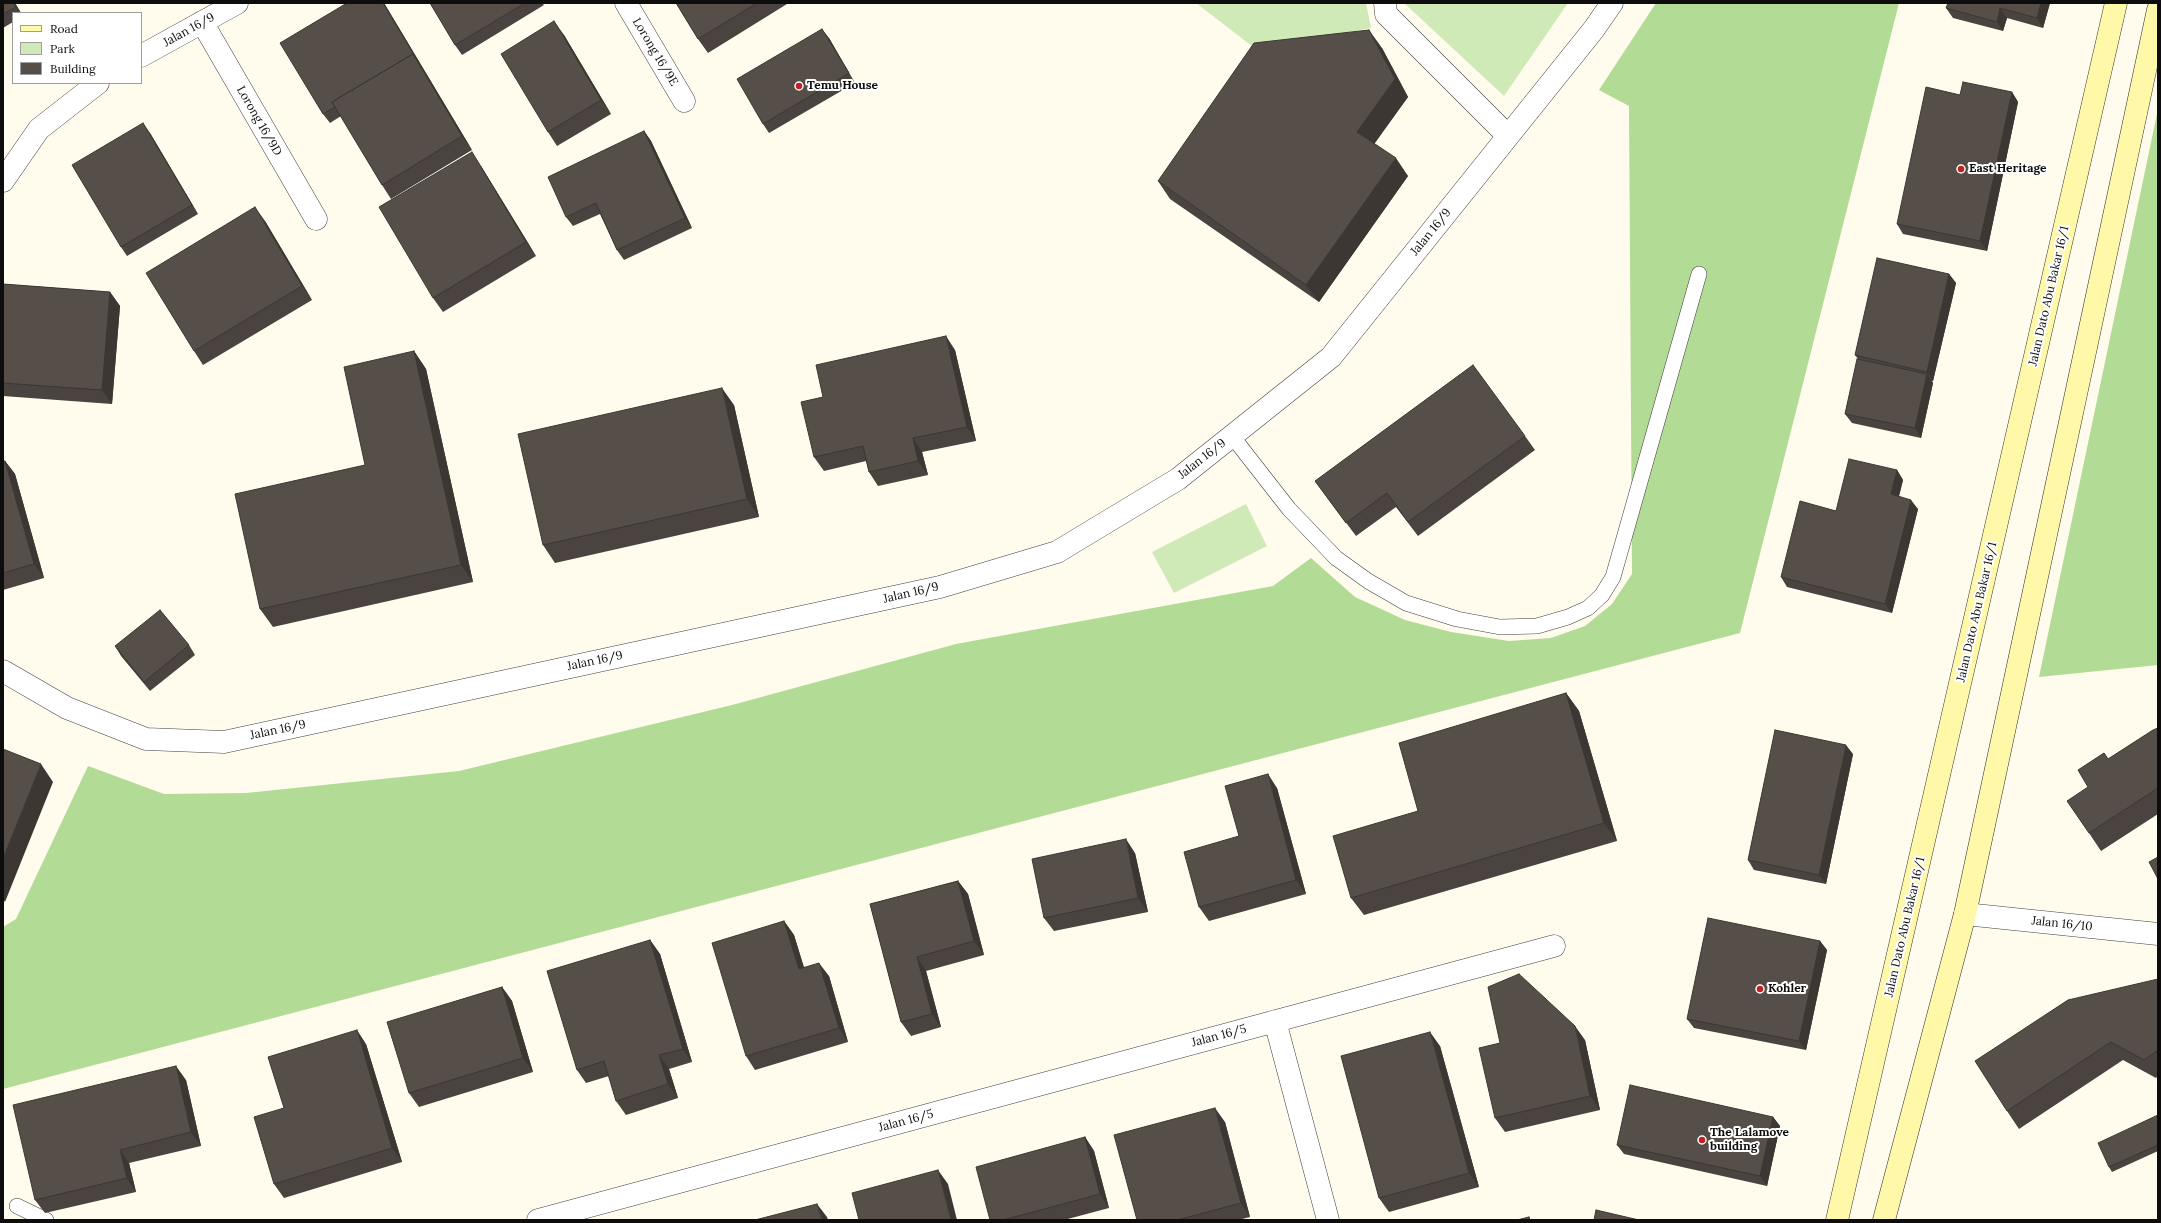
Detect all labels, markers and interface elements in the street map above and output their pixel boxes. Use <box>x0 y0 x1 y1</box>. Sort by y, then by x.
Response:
street label: Jalan 16/9 <box>161 10 217 50</box>
legend <box>12 12 142 84</box>
street label: Lorong 16/9E <box>629 15 681 89</box>
text: Road <box>50 21 78 36</box>
text: Park <box>50 41 75 56</box>
text: Building <box>50 61 96 76</box>
place label: Temu House <box>807 79 878 93</box>
marker: Temu House <box>794 81 804 91</box>
street label: Lorong 16/9D <box>233 84 285 158</box>
place label: East Heritage <box>1969 162 2046 176</box>
marker: East Heritage <box>1956 164 1966 174</box>
street label: Jalan 16/9 <box>1408 206 1454 258</box>
street label: Jalan Dato Abu Bakar 16/1 <box>2026 225 2072 367</box>
street label: Jalan 16/9 <box>1175 436 1229 482</box>
street label: Jalan Dato Abu Bakar 16/1 <box>1954 541 2000 683</box>
street label: Jalan 16/9 <box>882 580 940 606</box>
street label: Jalan 16/9 <box>566 648 624 674</box>
street label: Jalan 16/9 <box>249 717 307 743</box>
street label: Jalan Dato Abu Bakar 16/1 <box>1882 856 1928 998</box>
street label: Jalan 16/10 <box>2031 914 2093 934</box>
place label: Kohler <box>1768 982 1806 996</box>
marker: Kohler <box>1755 984 1765 994</box>
street label: Jalan 16/5 <box>1190 1022 1248 1050</box>
street label: Jalan 16/5 <box>877 1107 935 1135</box>
place label: The Lalamove building <box>1710 1126 1789 1154</box>
marker: The Lalamove building <box>1697 1135 1707 1145</box>

